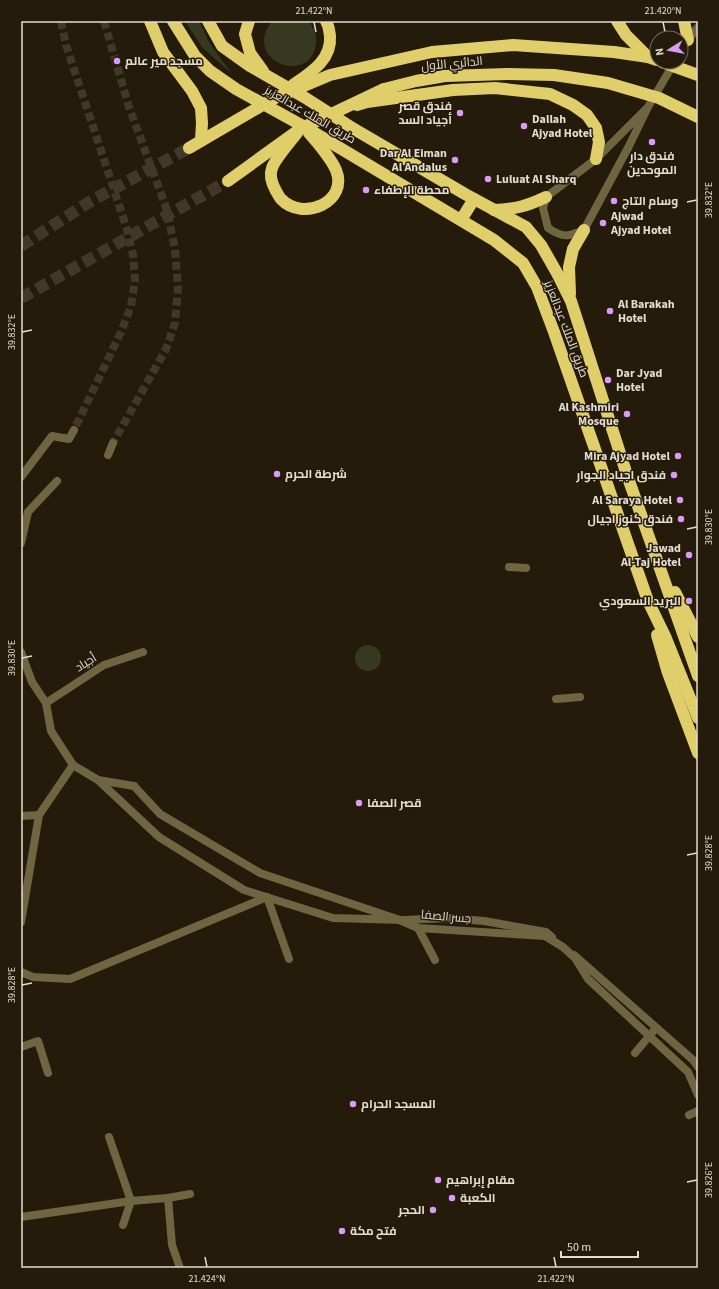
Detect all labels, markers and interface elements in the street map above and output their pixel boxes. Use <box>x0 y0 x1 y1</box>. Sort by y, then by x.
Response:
text: 21.422°N <box>295 4 333 18</box>
text: 21.420°N <box>644 4 682 18</box>
north arrow <box>649 30 689 70</box>
text: N <box>652 47 668 57</box>
place label: مسجد مير عالم <box>125 53 203 70</box>
street label: الدائري الأول <box>421 53 484 76</box>
marker: مسجد مير عالم <box>112 56 122 66</box>
street label: طريق الملك عبدالعزيز <box>260 81 359 148</box>
place label: فندق قصر أجياد السد <box>397 98 452 129</box>
marker: فندق قصر أجياد السد <box>455 108 465 118</box>
place label: Dallah Ajyad Hotel <box>531 111 593 142</box>
marker: Dallah Ajyad Hotel <box>519 121 529 131</box>
marker: فندق دار الموحدین <box>647 137 657 147</box>
place label: Dar Al Eiman Al Andalus <box>380 145 447 176</box>
place label: فندق دار الموحدین <box>627 148 677 179</box>
marker: Dar Al Eiman Al Andalus <box>450 155 460 165</box>
place label: Luluat Al Sharq <box>496 171 576 188</box>
marker: Luluat Al Sharq <box>483 174 493 184</box>
place label: محطة الإطفاء <box>374 182 449 199</box>
text: 39.832°E <box>702 182 716 218</box>
marker: محطة الإطفاء <box>361 185 371 195</box>
place label: وسام التاج <box>622 193 678 210</box>
marker: وسام التاج <box>609 196 619 206</box>
place label: Ajwad Ajyad Hotel <box>610 208 672 239</box>
marker: Ajwad Ajyad Hotel <box>598 218 608 228</box>
street label: طريق الملك عبدالعزيز <box>539 277 592 380</box>
place label: Al Barakah Hotel <box>617 296 675 327</box>
marker: Al Barakah Hotel <box>605 306 615 316</box>
text: 39.832°E <box>5 314 19 350</box>
place label: Dar Jyad Hotel <box>616 365 663 396</box>
marker: Dar Jyad Hotel <box>603 375 613 385</box>
place label: Al Kashmiri Mosque <box>558 399 619 430</box>
marker: Al Kashmiri Mosque <box>622 409 632 419</box>
place label: Mira Ajyad Hotel <box>584 448 671 465</box>
marker: Mira Ajyad Hotel <box>673 451 683 461</box>
place label: شرطة الحرم <box>285 466 347 483</box>
place label: فندق اجياد الجوار <box>575 467 666 484</box>
marker: شرطة الحرم <box>272 469 282 479</box>
marker: فندق اجياد الجوار <box>669 470 679 480</box>
place label: Al Saraya Hotel <box>591 492 673 509</box>
marker: Al Saraya Hotel <box>675 495 685 505</box>
text: 39.830°E <box>702 509 716 545</box>
place label: فندق كنوز اجيال <box>587 511 673 528</box>
marker: فندق كنوز اجيال <box>676 514 686 524</box>
place label: Jawad Al-Taj Hotel <box>620 540 682 571</box>
marker: Jawad Al-Taj Hotel <box>684 550 694 560</box>
place label: البريد السعودي <box>599 593 681 611</box>
marker: البريد السعودي <box>684 596 694 606</box>
text: 39.830°E <box>5 640 19 676</box>
street label: أجياد <box>72 650 100 676</box>
place label: قصر الصفا <box>367 795 421 812</box>
marker: قصر الصفا <box>354 798 364 808</box>
text: 39.828°E <box>702 835 716 871</box>
street label: جسر الصفا <box>420 906 472 928</box>
text: 39.828°E <box>5 967 19 1003</box>
place label: المسجد الحرام <box>361 1096 436 1113</box>
marker: المسجد الحرام <box>348 1099 358 1109</box>
text: 39.826°E <box>702 1162 716 1198</box>
place label: مقام إبراهيم <box>446 1172 515 1189</box>
marker: مقام إبراهيم <box>433 1175 443 1185</box>
place label: الكعبة <box>460 1190 496 1207</box>
marker: الكعبة <box>447 1193 457 1203</box>
place label: الحجر <box>397 1202 425 1219</box>
marker: الحجر <box>428 1205 438 1215</box>
place label: فتح مكة <box>350 1223 397 1240</box>
marker: فتح مكة <box>337 1226 347 1236</box>
scale bar <box>561 1233 638 1259</box>
text: 50 m <box>567 1239 591 1256</box>
text: 21.424°N <box>188 1272 226 1286</box>
text: 21.422°N <box>537 1272 575 1286</box>

